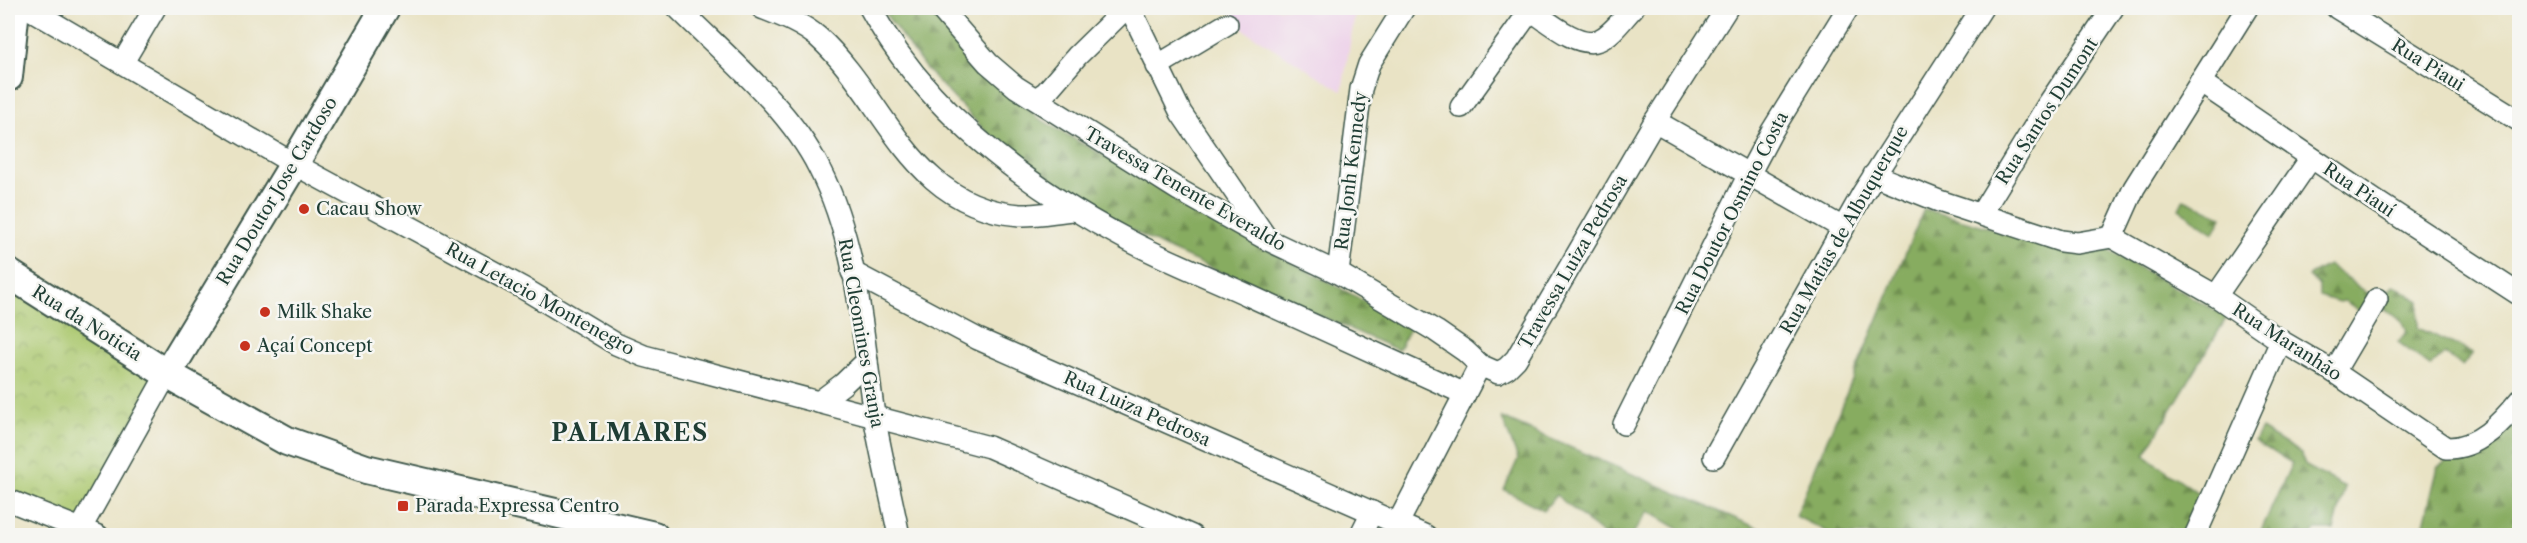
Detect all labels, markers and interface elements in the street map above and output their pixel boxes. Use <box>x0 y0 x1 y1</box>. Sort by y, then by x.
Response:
street label: Rua Santos Dumont <box>1991 33 2103 189</box>
street label: Rua Piaui <box>2388 34 2469 96</box>
street label: Rua Jonh Kennedy <box>1330 89 1372 252</box>
street label: Rua Doutor Jose Cardoso <box>212 93 342 289</box>
street label: Rua Doutor Osmino Costa <box>1671 107 1793 318</box>
street label: Travessa Tenente Everaldo <box>1080 122 1290 256</box>
street label: Rua Matias de Albuquerque <box>1775 122 1913 338</box>
street label: Rua Piauí <box>2319 158 2399 222</box>
street label: Travessa Luiza Pedrosa <box>1514 170 1632 353</box>
place label: Cacau Show <box>316 198 423 220</box>
marker: Cacau Show <box>297 202 311 216</box>
street label: Rua Cleomines Granja <box>833 236 889 430</box>
street label: Rua Letacio Montenegro <box>442 238 638 360</box>
street label: Rua da Noticia <box>28 281 146 366</box>
street label: Rua Maranhão <box>2228 298 2346 386</box>
place label: Milk Shake <box>277 301 372 323</box>
marker: Milk Shake <box>258 305 272 319</box>
place label: Açaí Concept <box>256 335 373 357</box>
marker: Açaí Concept <box>238 339 252 353</box>
street label: Rua Luiza Pedrosa <box>1060 367 1214 451</box>
district label: PALMARES <box>551 418 709 447</box>
place label: Parada Expressa Centro <box>415 495 619 517</box>
marker: Parada Expressa Centro <box>396 499 410 513</box>

